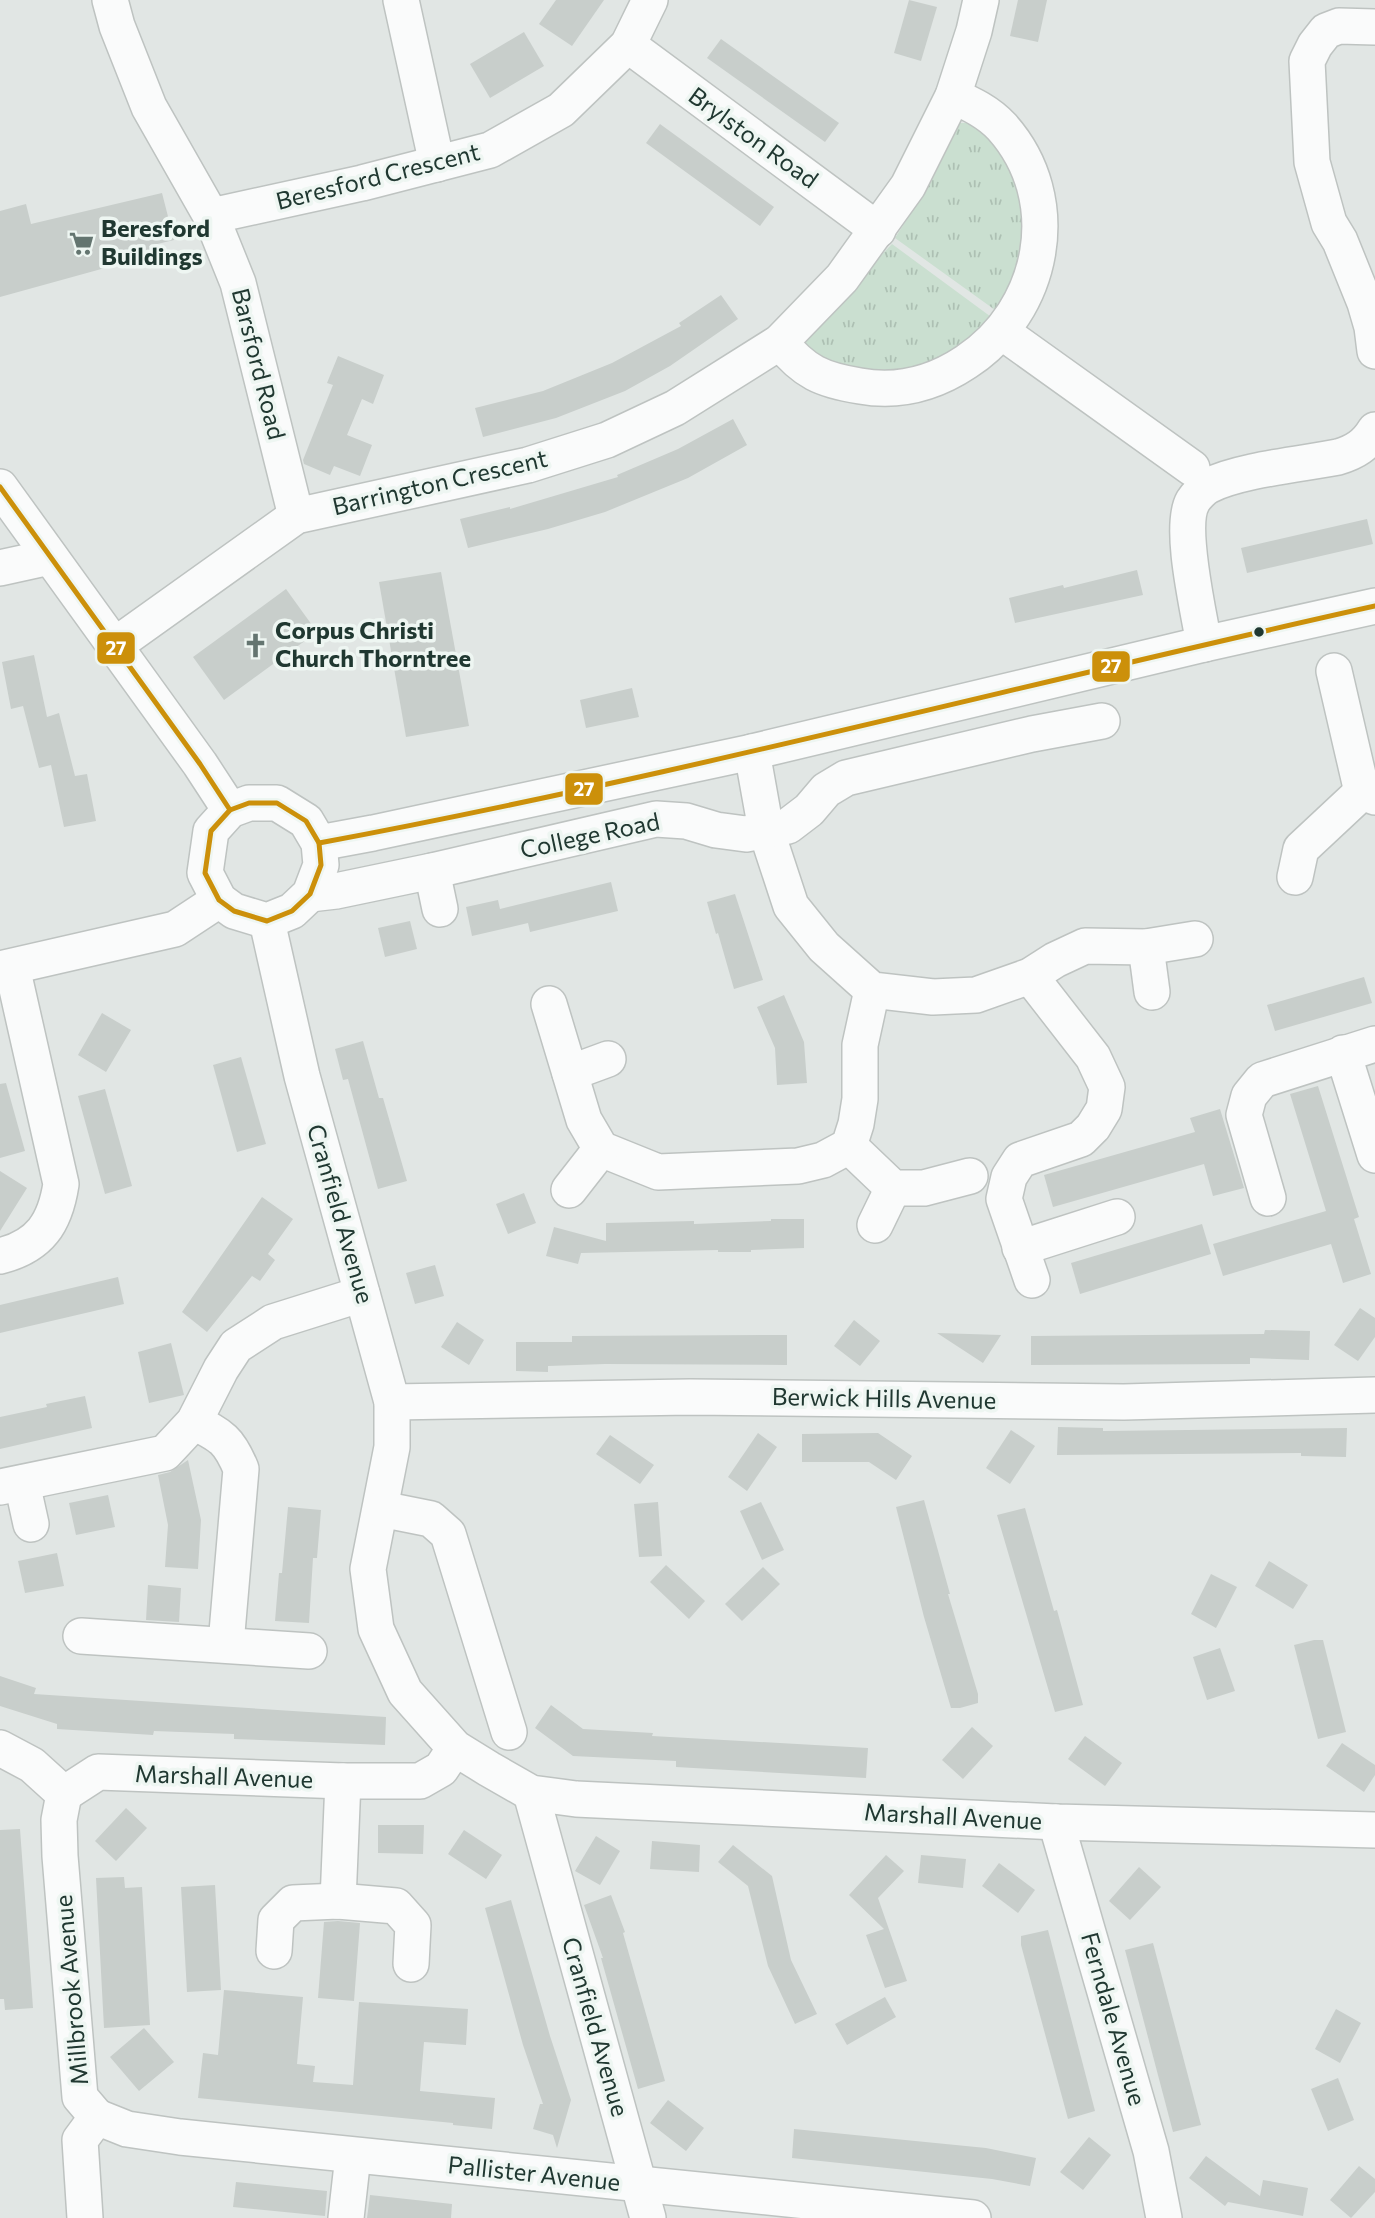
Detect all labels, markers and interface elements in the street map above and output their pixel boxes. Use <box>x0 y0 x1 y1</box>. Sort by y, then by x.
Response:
street label: Brylston Road <box>684 80 824 193</box>
street label: Beresford Crescent <box>273 136 483 215</box>
place label: Beresford Buildings <box>101 213 210 270</box>
supermarket icon: Beresford Buildings <box>67 229 95 257</box>
street label: Barsford Road <box>227 285 292 442</box>
street label: Barrington Crescent <box>329 443 550 520</box>
place label: Corpus Christi Church Thorntree <box>275 615 471 672</box>
unlabelled marker <box>1252 625 1266 639</box>
line badge: 27 <box>96 631 136 665</box>
church icon: Corpus Christi Church Thorntree <box>241 631 269 659</box>
text: 27 <box>105 636 127 659</box>
line badge: 27 <box>1091 650 1131 683</box>
text: 27 <box>1100 654 1122 677</box>
line badge: 27 <box>564 772 604 806</box>
text: 27 <box>573 777 595 800</box>
street label: College Road <box>517 806 662 863</box>
street label: Cranfield Avenue <box>302 1121 381 1306</box>
street label: Berwick Hills Avenue <box>772 1381 996 1414</box>
street label: Marshall Avenue <box>134 1758 314 1793</box>
street label: Marshall Avenue <box>863 1796 1043 1835</box>
street label: Millbrook Avenue <box>48 1894 93 2087</box>
street label: Ferndale Avenue <box>1076 1929 1153 2109</box>
street label: Cranfield Avenue <box>557 1934 636 2119</box>
street label: Pallister Avenue <box>446 2149 622 2196</box>

